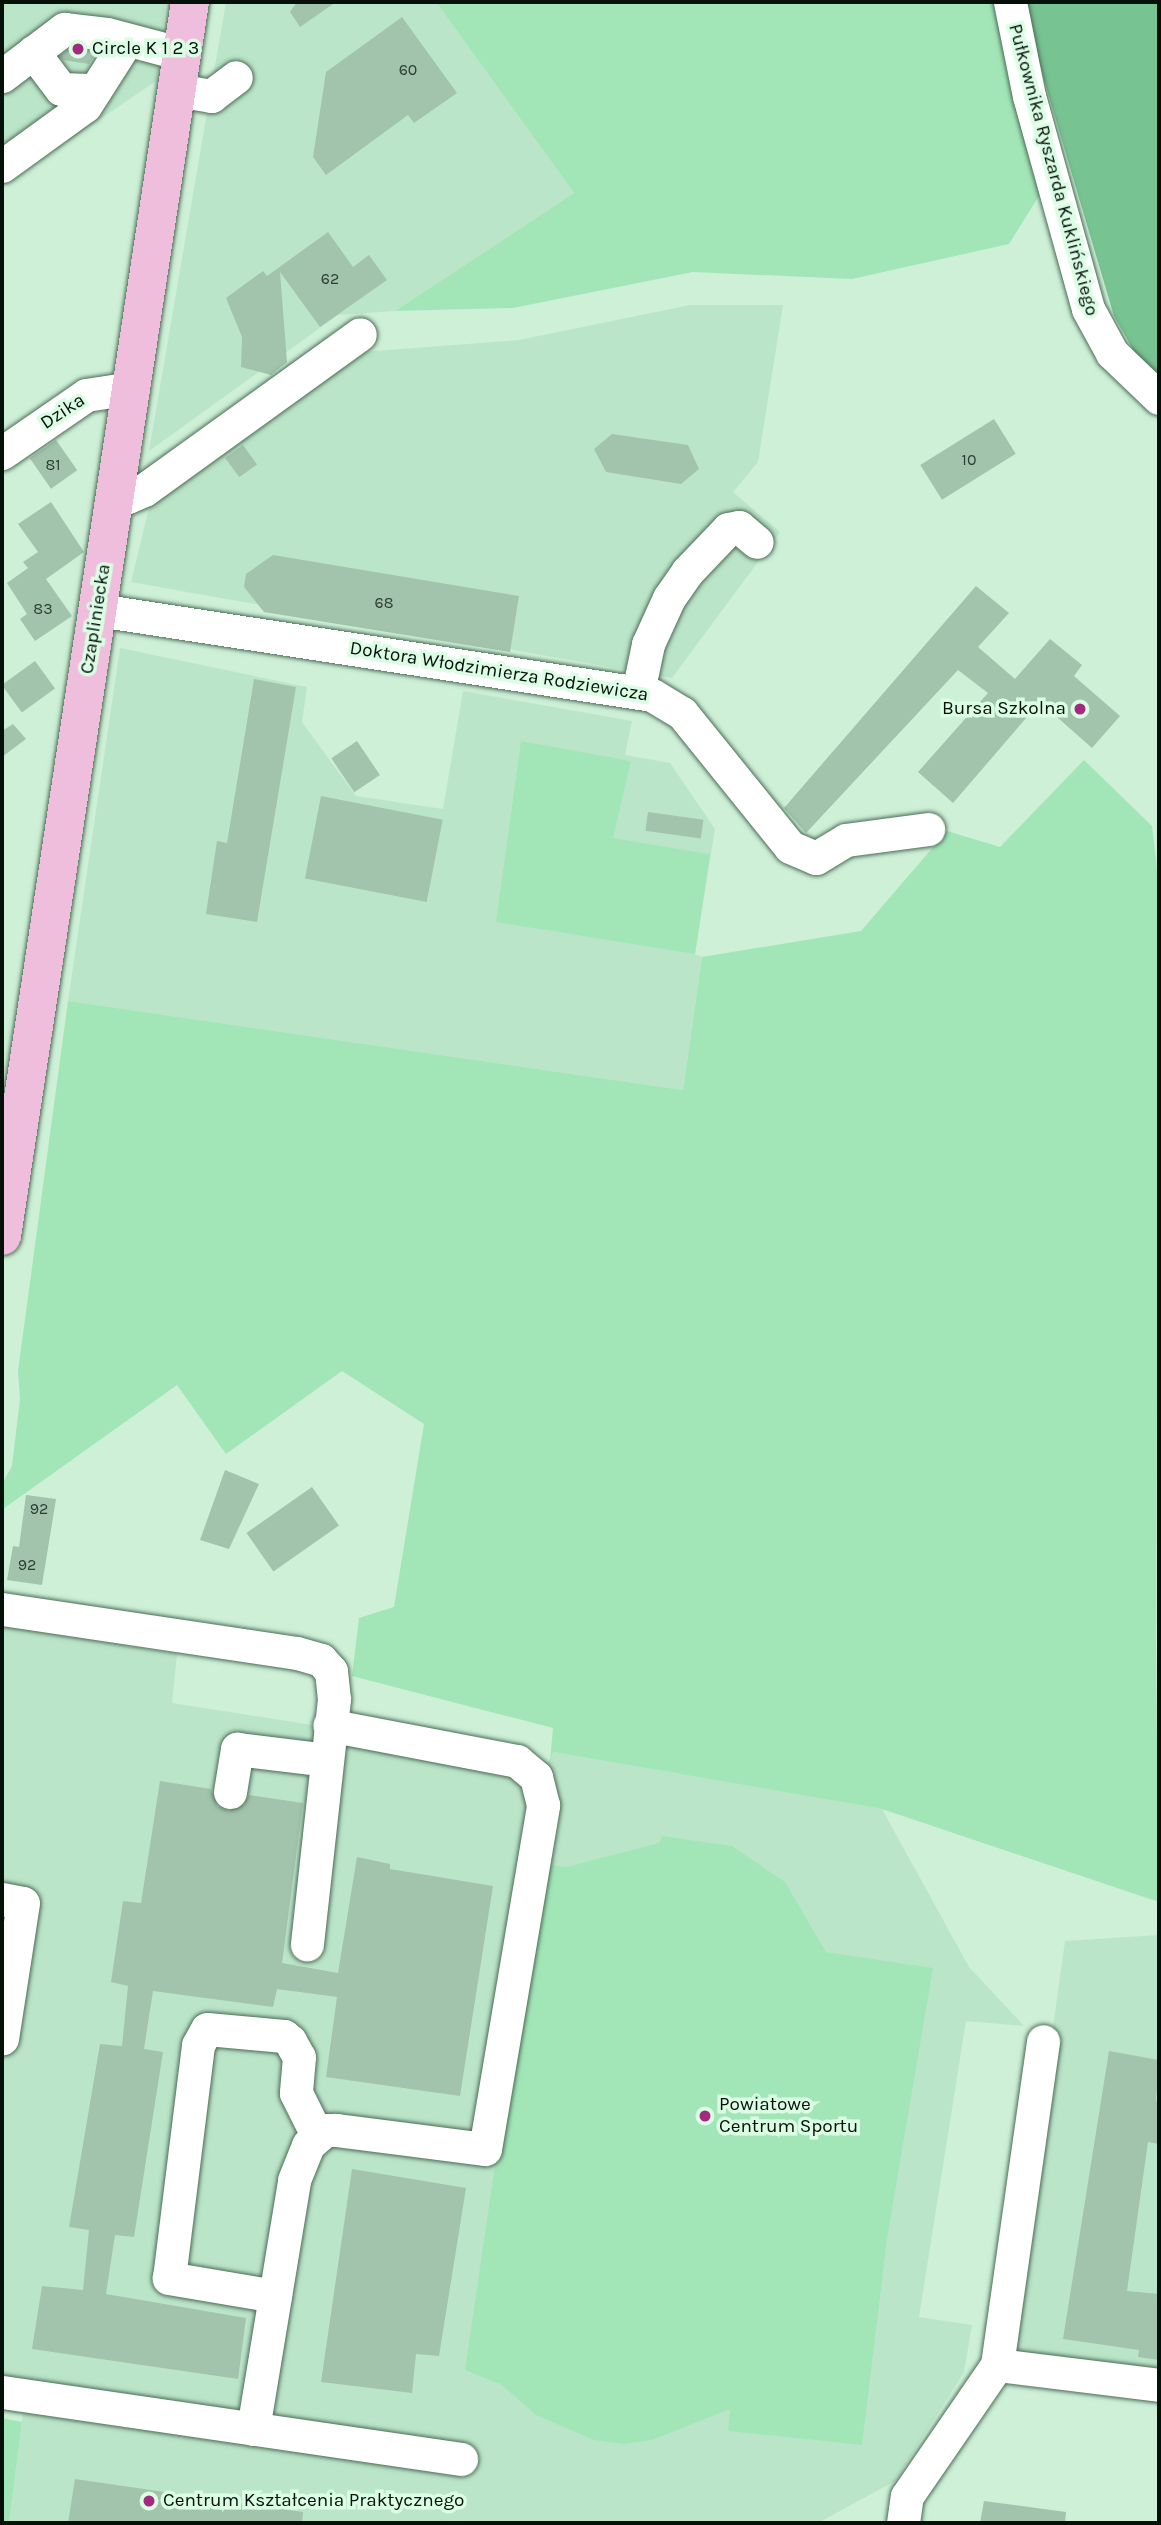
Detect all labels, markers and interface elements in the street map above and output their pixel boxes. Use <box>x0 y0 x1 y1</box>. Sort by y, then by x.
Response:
street label: Pułkownika Ryszarda Kuklińskiego <box>1003 21 1103 319</box>
place label: Circle K 1 2 3 <box>92 38 199 60</box>
marker: Circle K 1 2 3 <box>70 41 86 57</box>
house number: 60 <box>399 60 417 80</box>
house number: 62 <box>321 269 339 289</box>
street label: Dzika <box>37 389 89 435</box>
house number: 10 <box>962 450 976 470</box>
house number: 81 <box>45 455 61 475</box>
street label: Czapliniecka <box>76 562 116 676</box>
house number: 68 <box>375 593 393 613</box>
house number: 83 <box>33 599 53 619</box>
street label: Doktora Włodzimierza Rodziewicza <box>348 637 650 707</box>
place label: Bursa Szkolna <box>942 698 1066 720</box>
marker: Bursa Szkolna <box>1072 701 1088 717</box>
house number: 92 <box>30 1499 48 1519</box>
house number: 92 <box>18 1555 36 1575</box>
place label: Powiatowe Centrum Sportu <box>719 2094 858 2138</box>
marker: Powiatowe Centrum Sportu <box>697 2108 713 2124</box>
place label: Centrum Kształcenia Praktycznego <box>163 2490 464 2512</box>
marker: Centrum Kształcenia Praktycznego <box>141 2493 157 2509</box>

